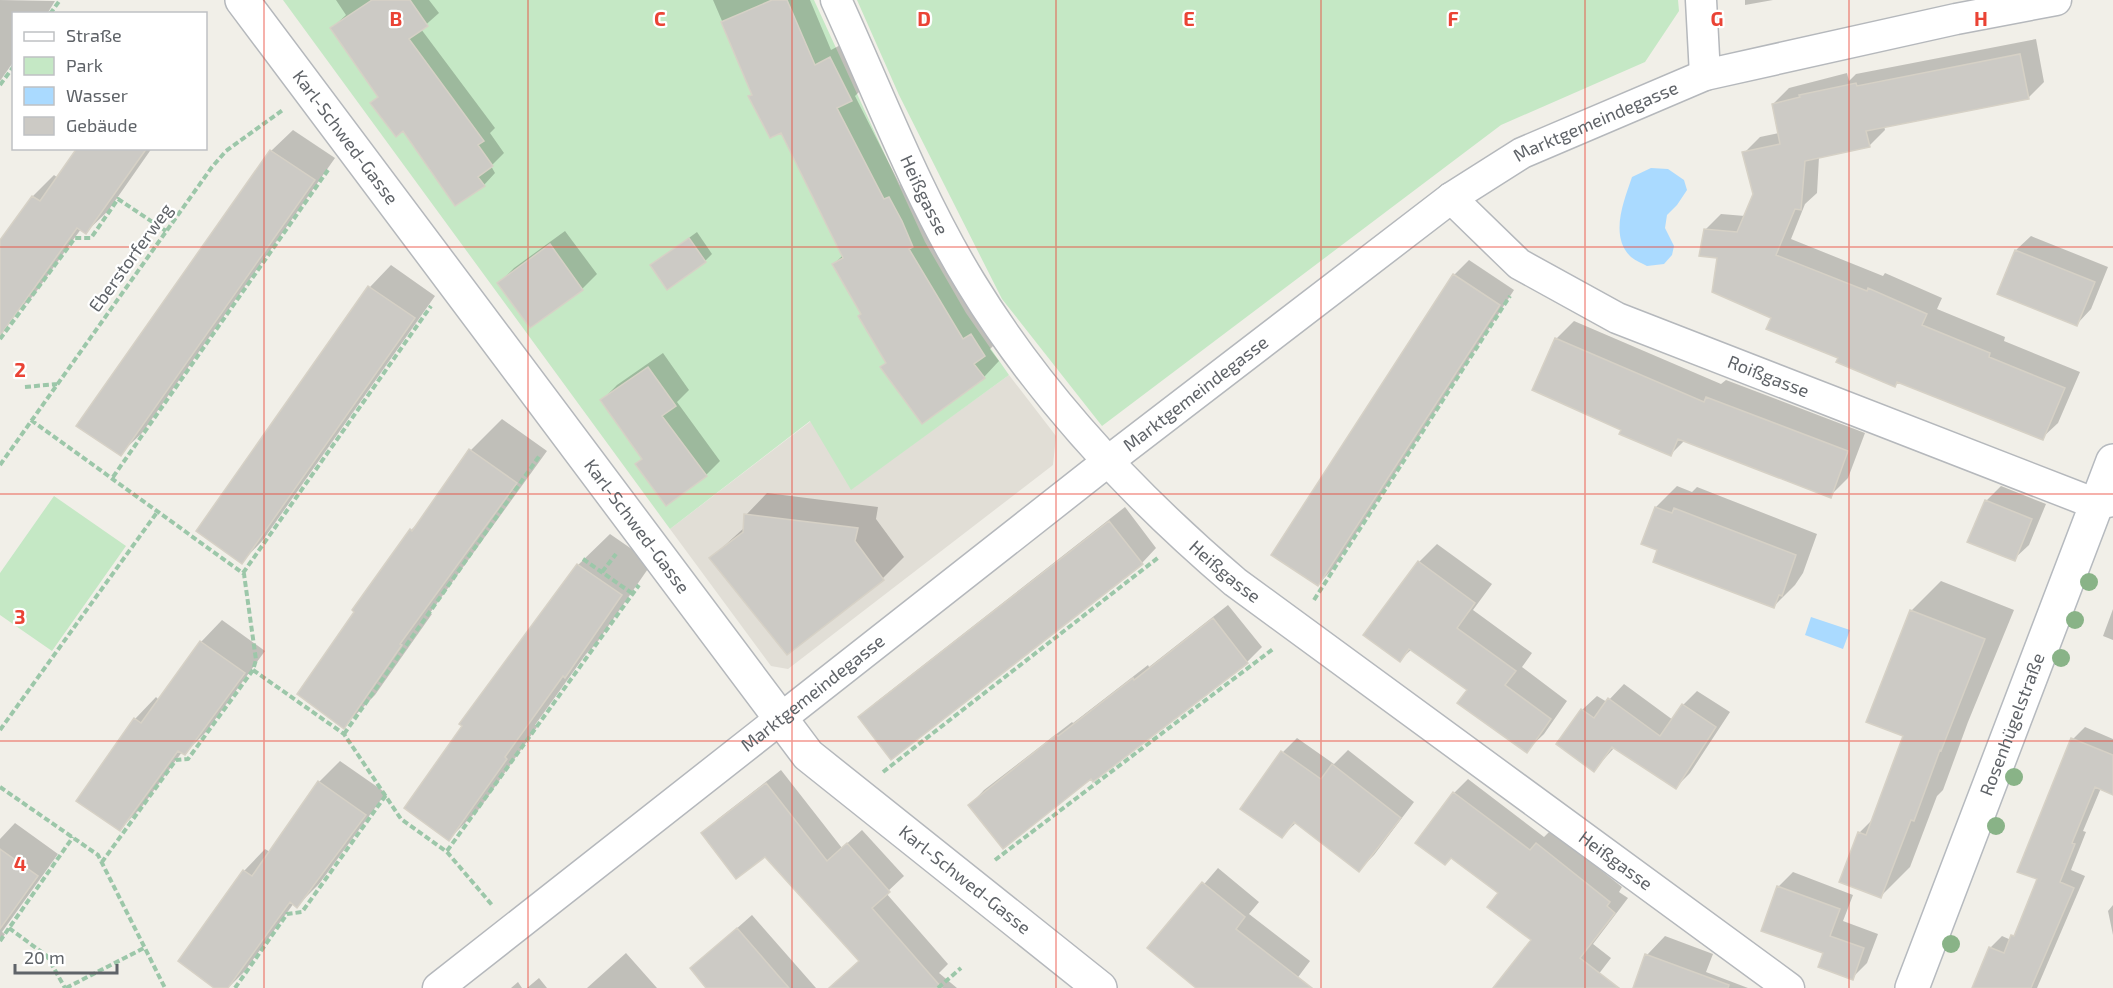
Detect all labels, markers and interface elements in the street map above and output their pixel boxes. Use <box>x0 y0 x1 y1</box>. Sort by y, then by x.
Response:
text: B <box>390 6 402 30</box>
text: C <box>654 6 666 30</box>
text: D <box>917 6 931 30</box>
text: E <box>1183 6 1195 30</box>
text: F <box>1447 6 1459 30</box>
text: G <box>1711 6 1723 30</box>
text: H <box>1974 6 1988 30</box>
legend <box>12 12 207 150</box>
text: Straße <box>66 24 122 46</box>
text: Park <box>66 54 103 76</box>
street label: Karl-Schwed-Gasse <box>289 66 403 208</box>
street label: Marktgemeindegasse <box>1509 76 1681 166</box>
text: Wasser <box>66 84 128 106</box>
text: Gebäude <box>66 114 137 136</box>
street label: Heißgasse <box>896 151 954 238</box>
street label: Eberstorferweg <box>83 199 177 316</box>
street label: Marktgemeindegasse <box>1118 330 1272 456</box>
street label: Roißgasse <box>1725 350 1813 402</box>
text: 2 <box>14 357 26 381</box>
street label: Karl-Schwed-Gasse <box>580 454 695 597</box>
street label: Heißgasse <box>1185 535 1265 607</box>
text: 3 <box>14 604 26 628</box>
street label: Marktgemeindegasse <box>736 629 889 756</box>
street label: Rosenhügelstraße <box>1974 650 2049 799</box>
street label: Karl-Schwed-Gasse <box>895 820 1035 938</box>
street label: Heißgasse <box>1575 826 1657 894</box>
text: 4 <box>14 851 27 875</box>
scale bar <box>15 937 117 975</box>
text: 20 m <box>24 946 65 968</box>

